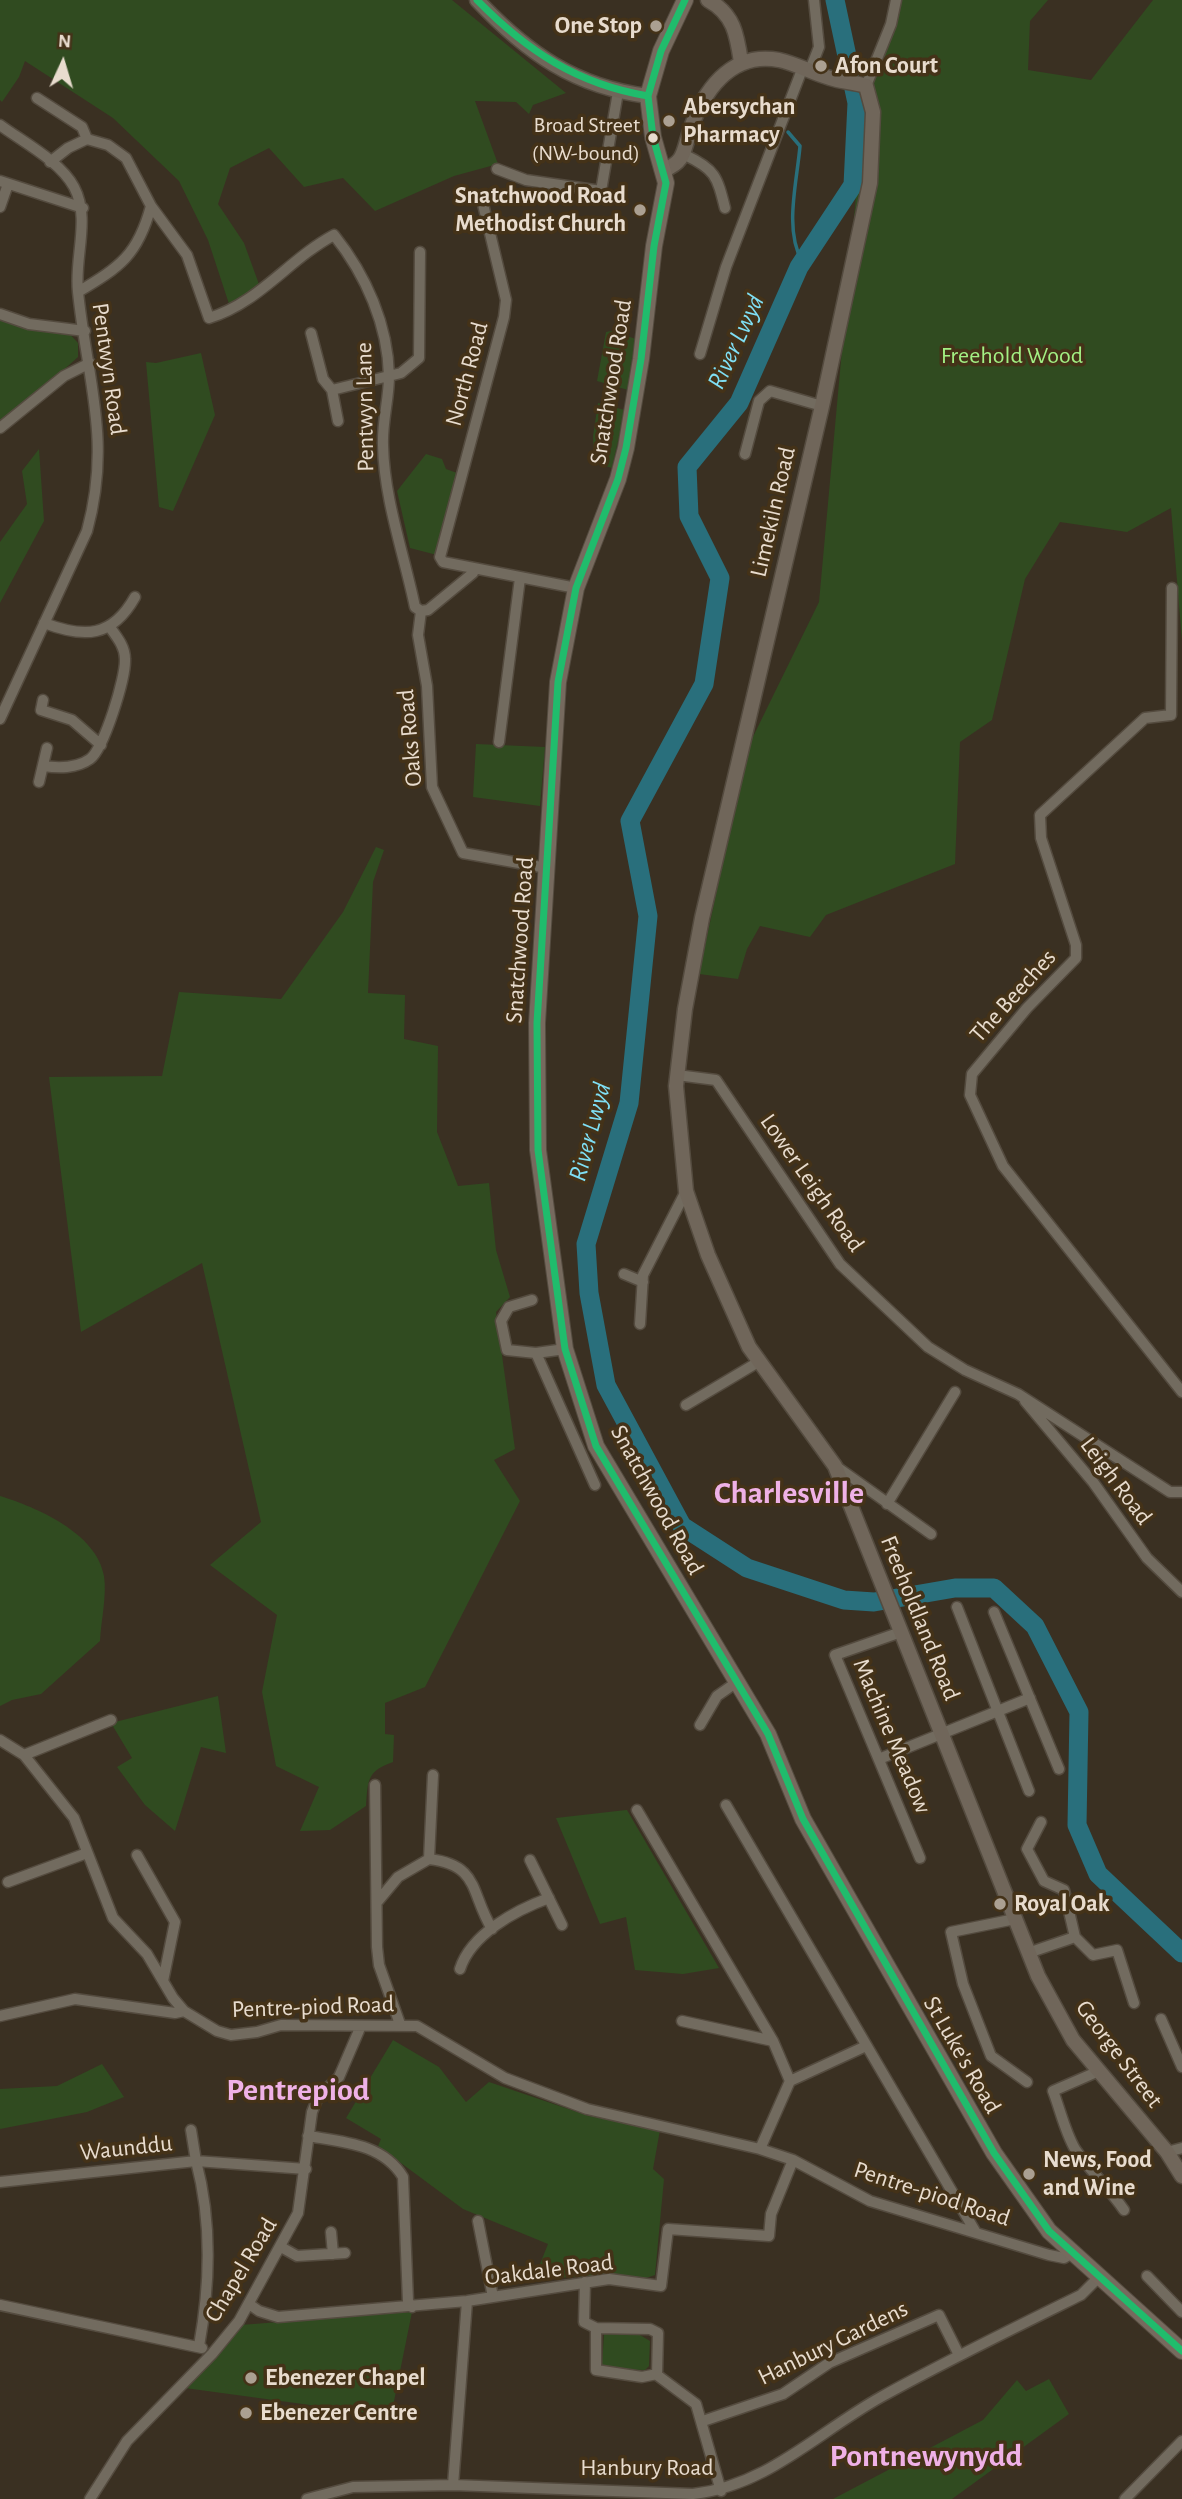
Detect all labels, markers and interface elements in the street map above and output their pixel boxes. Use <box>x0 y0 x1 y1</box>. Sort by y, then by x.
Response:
place label: One Stop <box>555 12 642 40</box>
marker: One Stop <box>648 18 664 34</box>
north arrow <box>28 28 98 98</box>
text: N <box>57 32 72 51</box>
place label: Afon Court <box>835 52 938 80</box>
marker: Afon Court <box>813 58 829 74</box>
place label: Abersychan Pharmacy <box>683 93 796 149</box>
place label: Broad Street (NW-bound) <box>532 112 640 164</box>
marker: Abersychan Pharmacy <box>661 113 677 129</box>
marker: Broad Street (NW-bound) <box>646 131 660 145</box>
place label: Snatchwood Road Methodist Church <box>455 182 626 238</box>
marker: Snatchwood Road Methodist Church <box>632 202 648 218</box>
water label: River Lwyd <box>701 290 771 394</box>
street label: Snatchwood Road <box>584 297 638 467</box>
street label: Pentwyn Road <box>85 301 133 437</box>
street label: North Road <box>439 319 495 429</box>
street label: Pentwyn Lane <box>349 342 381 472</box>
park label: Freehold Wood <box>941 342 1083 370</box>
street label: Limekiln Road <box>744 444 802 580</box>
street label: Oaks Road <box>391 688 429 788</box>
street label: Snatchwood Road <box>500 856 540 1024</box>
street label: The Beeches <box>964 943 1062 1049</box>
water label: River Lwyd <box>562 1079 618 1185</box>
street label: Lower Leigh Road <box>754 1108 870 1258</box>
street label: Snatchwood Road <box>604 1420 710 1580</box>
street label: Leigh Road <box>1074 1431 1158 1531</box>
district label: Charlesville <box>714 1474 864 1512</box>
street label: Freeholdland Road <box>874 1531 966 1705</box>
street label: Machine Meadow <box>846 1654 938 1818</box>
place label: Royal Oak <box>1014 1890 1110 1918</box>
marker: Royal Oak <box>992 1896 1008 1912</box>
street label: Pentre-piod Road <box>231 1990 395 2024</box>
street label: St Luke's Road <box>917 1991 1007 2119</box>
street label: George Street <box>1069 1994 1169 2114</box>
district label: Pentrepiod <box>226 2071 370 2109</box>
street label: Waunddu <box>78 2129 174 2167</box>
place label: News, Food and Wine <box>1043 2146 1152 2202</box>
street label: Pentre-piod Road <box>850 2155 1014 2233</box>
marker: News, Food and Wine <box>1021 2166 1037 2182</box>
street label: Chapel Road <box>199 2212 283 2328</box>
street label: Oakdale Road <box>483 2248 615 2292</box>
street label: Hanbury Gardens <box>753 2294 913 2392</box>
place label: Ebenezer Chapel <box>265 2364 425 2392</box>
marker: Ebenezer Chapel <box>243 2370 259 2386</box>
place label: Ebenezer Centre <box>260 2399 417 2427</box>
marker: Ebenezer Centre <box>238 2405 254 2421</box>
district label: Pontnewynydd <box>830 2437 1022 2475</box>
street label: Hanbury Road <box>580 2454 714 2482</box>

